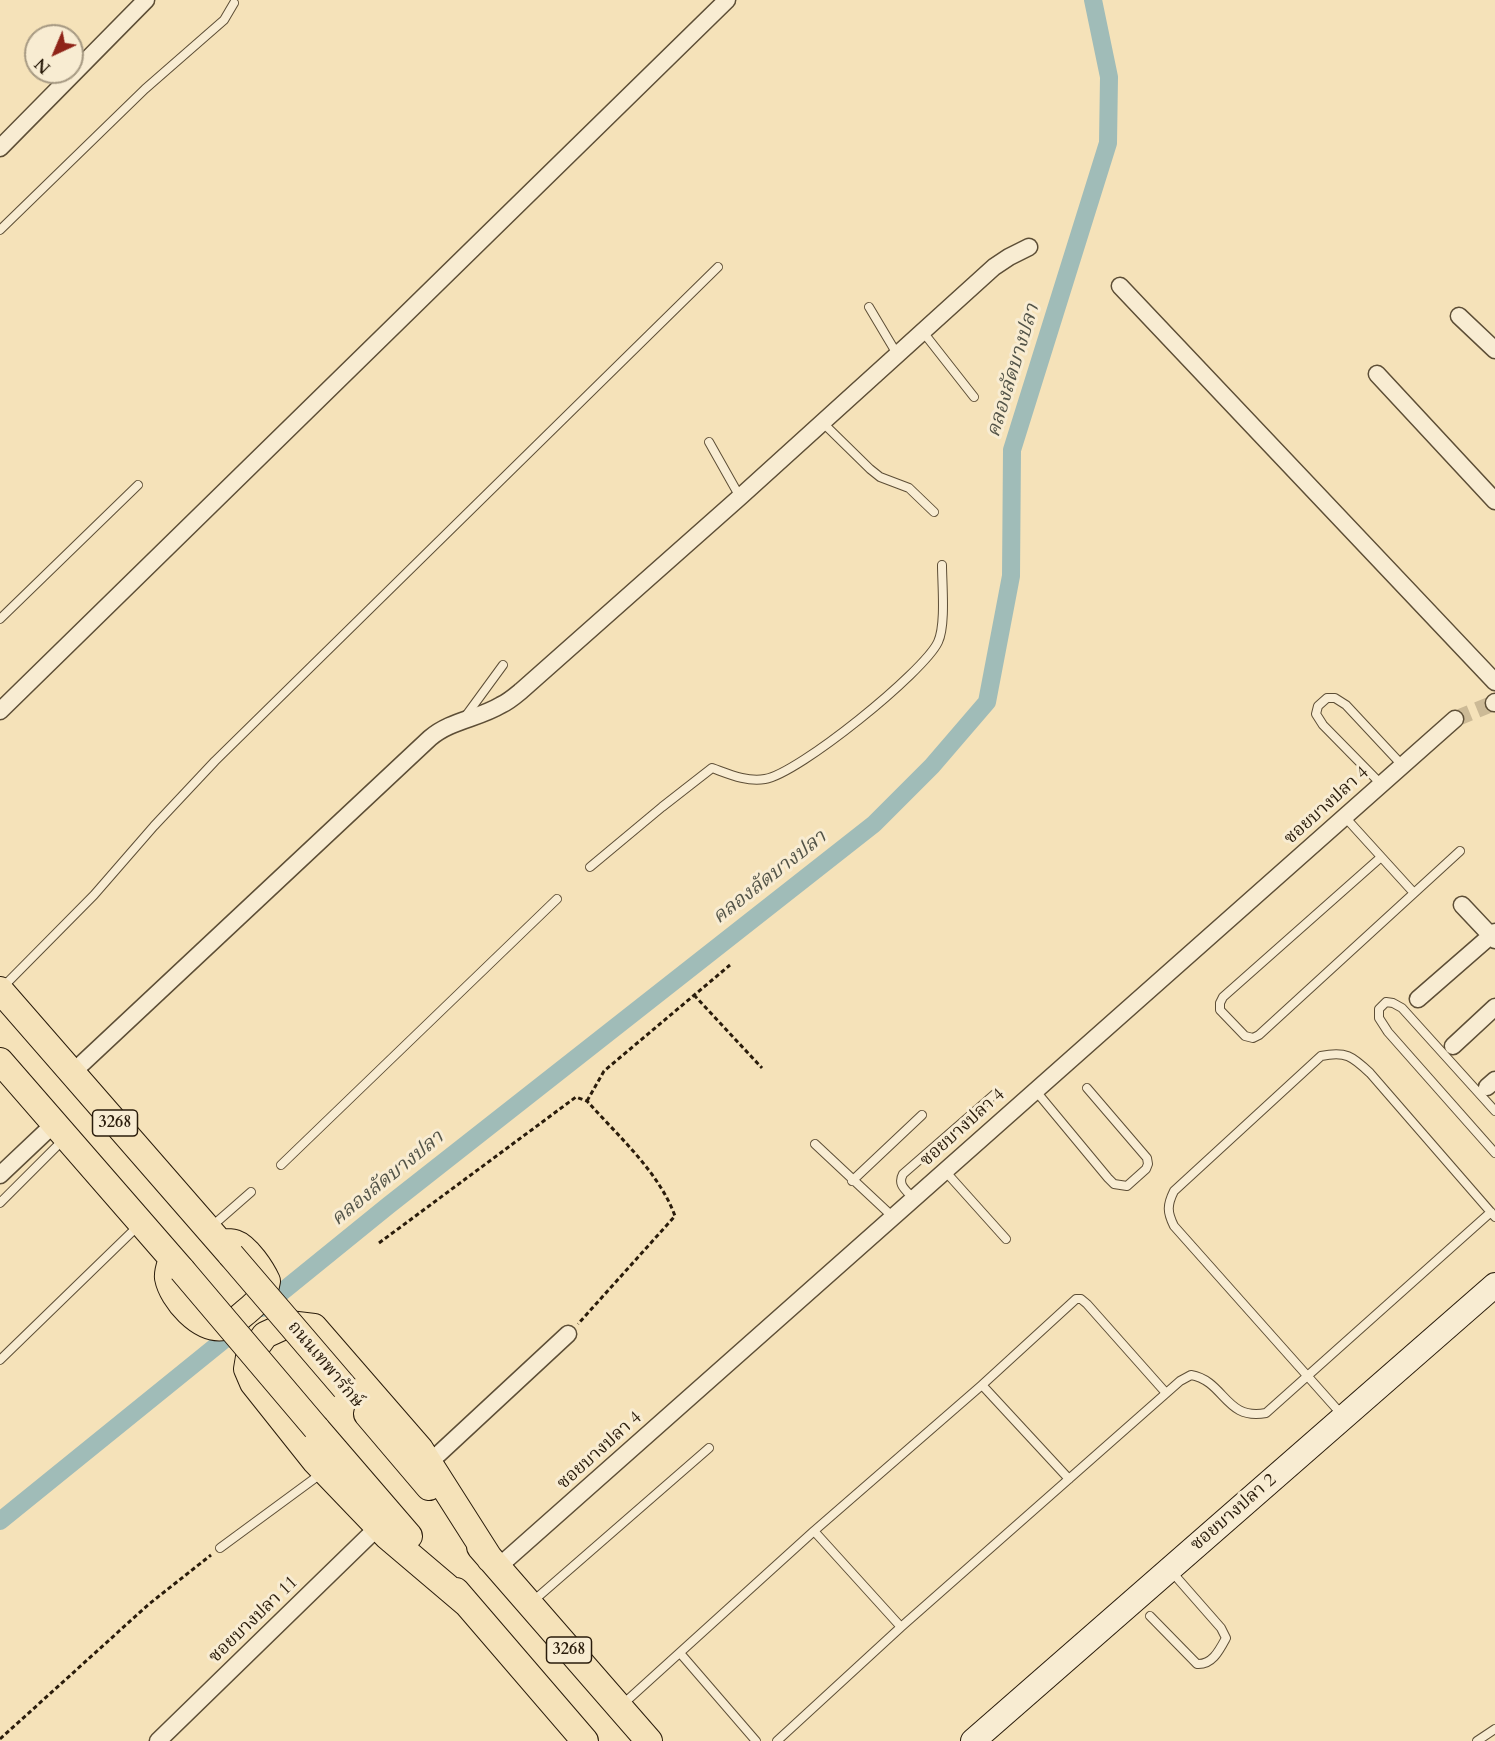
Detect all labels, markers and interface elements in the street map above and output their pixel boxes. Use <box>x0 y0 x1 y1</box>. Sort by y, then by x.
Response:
north arrow <box>24 24 84 84</box>
text: N <box>30 53 56 78</box>
water label: คลองลัดบางปลา <box>982 302 1046 440</box>
street label: ซอยบางปลา 4 <box>1280 762 1374 850</box>
water label: คลองลัดบางปลา <box>708 826 832 930</box>
street label: ซอยบางปลา 4 <box>916 1084 1010 1172</box>
road number: 3268 <box>92 1110 138 1136</box>
water label: คลองลัดบางปลา <box>327 1126 449 1232</box>
street label: ถนนเทพารักษ์ <box>282 1317 368 1413</box>
street label: ซอยบางปลา 4 <box>553 1407 647 1495</box>
street label: ซอยบางปลา 2 <box>1187 1470 1281 1556</box>
street label: ซอยบางปลา 11 <box>205 1572 303 1668</box>
road number: 3268 <box>546 1637 592 1663</box>

